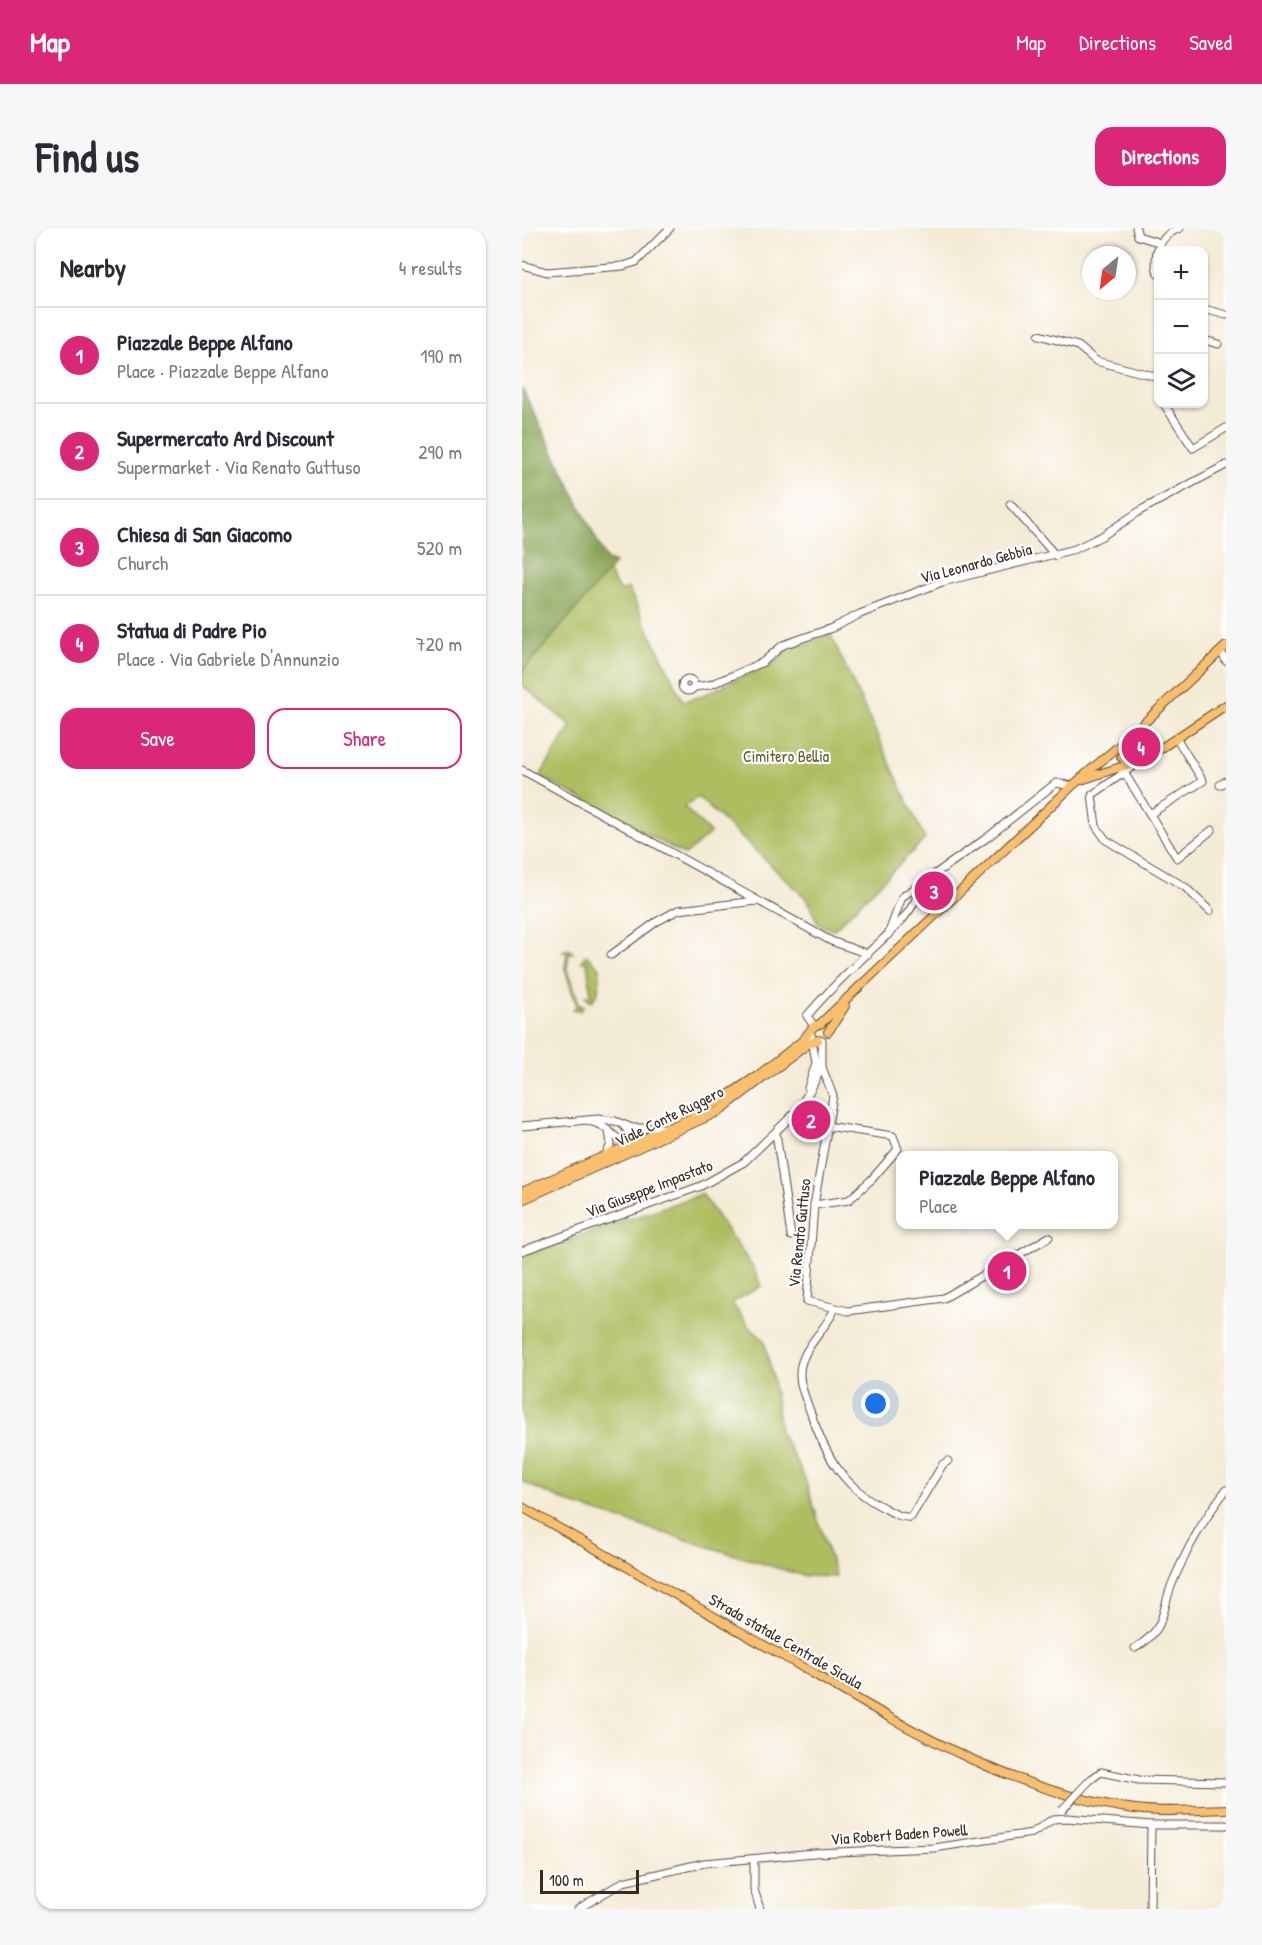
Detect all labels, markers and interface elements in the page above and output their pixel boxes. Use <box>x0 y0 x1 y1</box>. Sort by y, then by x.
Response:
text: Map <box>30 23 70 61</box>
text: Map <box>1016 28 1046 57</box>
text: Directions <box>1079 28 1156 57</box>
text: Saved <box>1189 28 1232 57</box>
button: Directions <box>1095 127 1226 186</box>
text: Find us <box>36 128 139 185</box>
north arrow <box>1082 246 1136 300</box>
map controls <box>1154 246 1208 408</box>
button: + <box>1154 246 1208 300</box>
text: Nearby <box>60 250 126 285</box>
text: 4 results <box>399 254 462 281</box>
button: − <box>1154 300 1208 354</box>
text: Piazzale Beppe Alfano <box>117 327 293 357</box>
text: 1 <box>76 342 83 369</box>
text: 190 m <box>420 342 462 369</box>
button: layers <box>1154 354 1208 408</box>
text: Place · Piazzale Beppe Alfano <box>117 357 328 384</box>
text: Supermercato Ard Discount <box>117 423 334 453</box>
text: 2 <box>75 438 84 465</box>
text: 290 m <box>418 438 462 465</box>
text: Supermarket · Via Renato Guttuso <box>117 453 361 480</box>
text: Chiesa di San Giacomo <box>117 519 292 549</box>
text: 3 <box>75 534 84 561</box>
text: 520 m <box>417 534 462 561</box>
street label: Via Leonardo Gebbia <box>918 538 1034 588</box>
text: Church <box>117 549 168 576</box>
text: Statua di Padre Pio <box>117 615 266 645</box>
text: 4 <box>76 630 83 657</box>
text: 720 m <box>416 630 462 657</box>
text: Place · Via Gabriele D'Annunzio <box>117 645 339 672</box>
button: Save <box>60 708 255 769</box>
button: Share <box>267 708 462 769</box>
pin: 4 <box>1122 724 1160 770</box>
park label: Cimitero Bellia <box>743 745 829 767</box>
pin: 3 <box>914 868 954 914</box>
street label: Viale Conte Ruggero <box>611 1080 727 1152</box>
pin: 2 <box>792 1098 830 1142</box>
popup <box>896 1151 1118 1229</box>
street label: Via Giuseppe Impastato <box>582 1154 716 1222</box>
text: Piazzale Beppe Alfano <box>919 1162 1095 1192</box>
street label: Via Renato Guttuso <box>782 1177 816 1289</box>
text: Place <box>919 1192 958 1219</box>
pin: 1 <box>988 1248 1026 1294</box>
your location <box>861 1389 890 1418</box>
street label: Strada statale Centrale Sicula <box>705 1588 867 1694</box>
street label: Via Robert Baden Powell <box>830 1818 968 1850</box>
scale bar <box>540 1867 639 1894</box>
text: 100 m <box>549 1869 584 1891</box>

